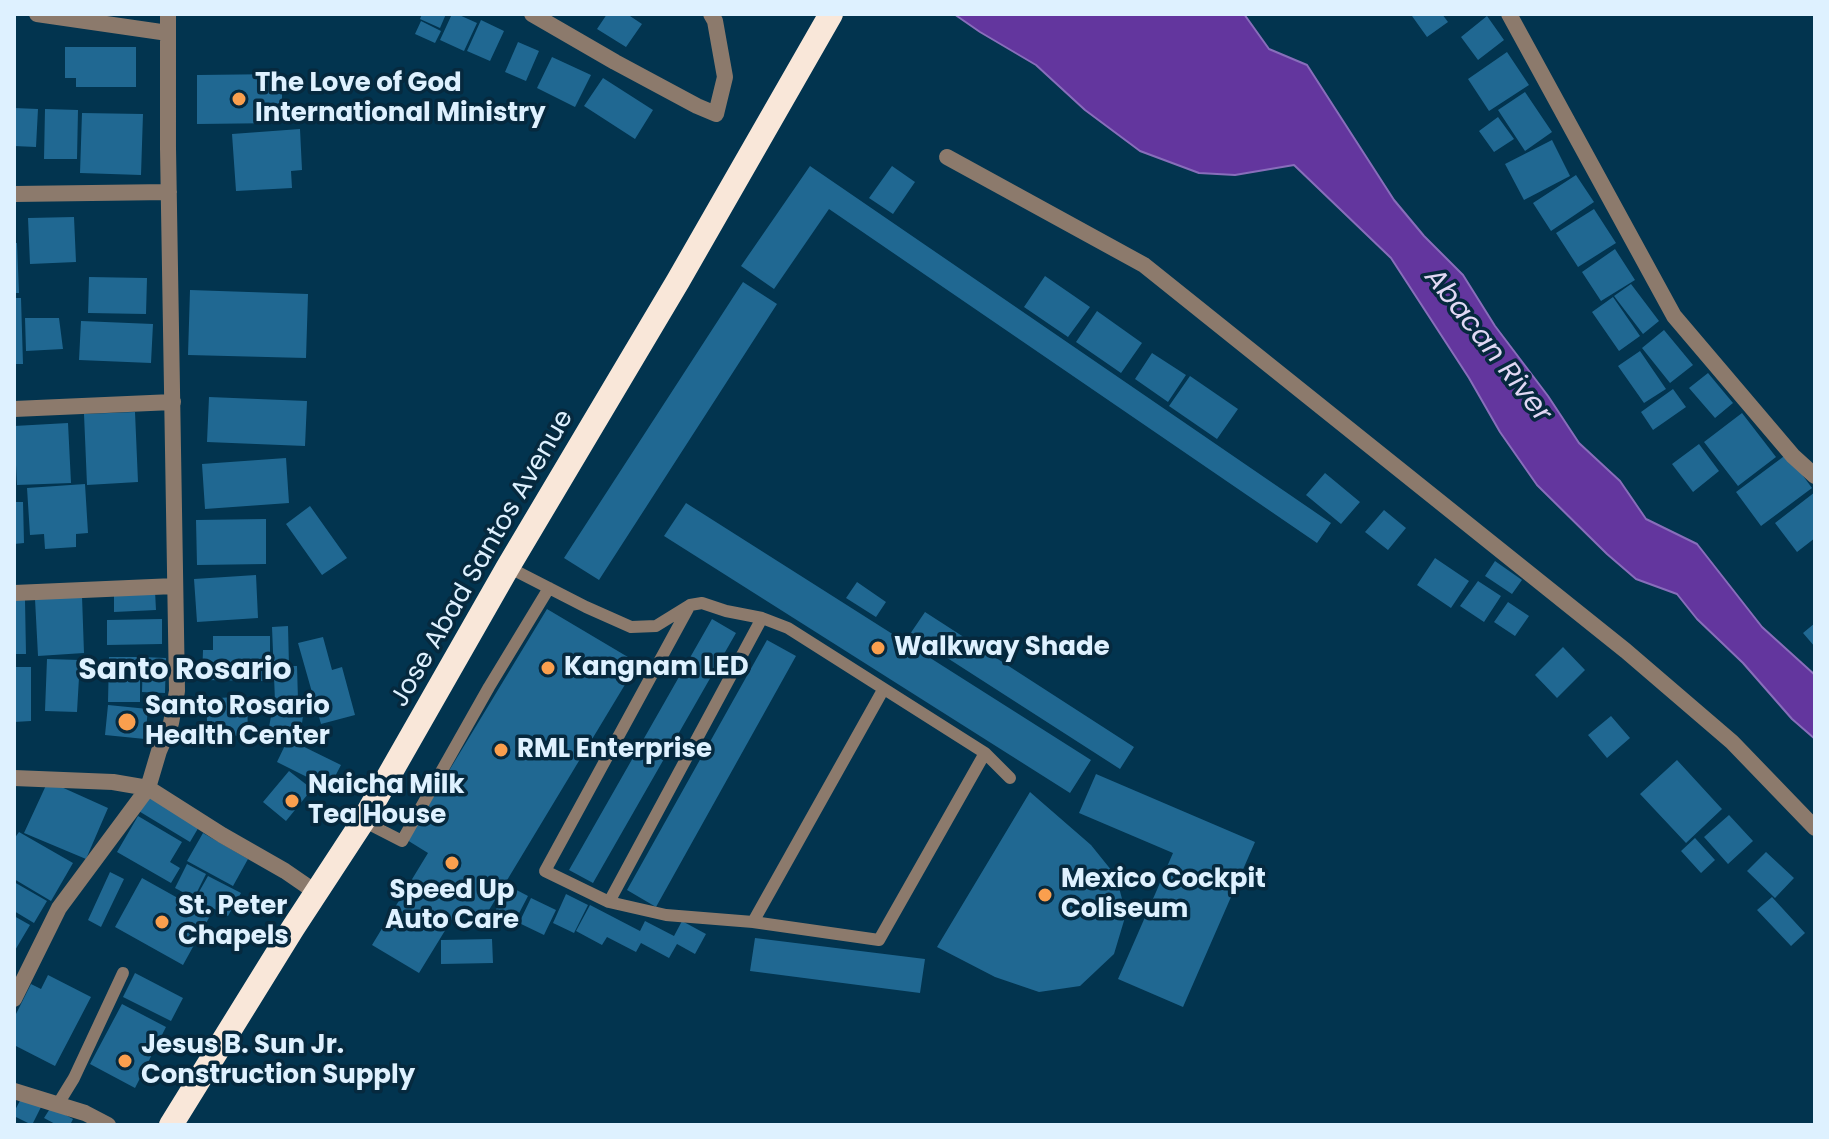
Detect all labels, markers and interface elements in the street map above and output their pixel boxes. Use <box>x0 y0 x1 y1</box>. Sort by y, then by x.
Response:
place label: The Love of God International Ministry <box>255 68 546 130</box>
marker: The Love of God International Ministry <box>230 90 248 108</box>
water label: Abacan River <box>1416 262 1558 430</box>
street label: Jose Abad Santos Avenue <box>385 405 581 713</box>
place label: Walkway Shade <box>894 632 1110 664</box>
marker: Walkway Shade <box>869 639 887 657</box>
place label: Kangnam LED <box>564 652 749 684</box>
district label: Santo Rosario <box>78 653 292 689</box>
marker: Kangnam LED <box>539 659 557 677</box>
place label: Santo Rosario Health Center <box>145 691 330 752</box>
marker: Santo Rosario Health Center <box>116 711 138 733</box>
place label: RML Enterprise <box>517 734 712 766</box>
marker: RML Enterprise <box>492 741 510 759</box>
place label: Naicha Milk Tea House <box>308 770 465 832</box>
marker: Naicha Milk Tea House <box>283 792 301 810</box>
marker: Speed Up Auto Care <box>443 854 461 872</box>
place label: Mexico Cockpit Coliseum <box>1061 864 1266 926</box>
place label: Speed Up Auto Care <box>385 875 519 936</box>
marker: Mexico Cockpit Coliseum <box>1036 886 1054 904</box>
place label: St. Peter Chapels <box>178 891 289 952</box>
marker: St. Peter Chapels <box>153 913 171 931</box>
place label: Jesus B. Sun Jr. Construction Supply <box>141 1030 415 1092</box>
marker: Jesus B. Sun Jr. Construction Supply <box>116 1052 134 1070</box>

